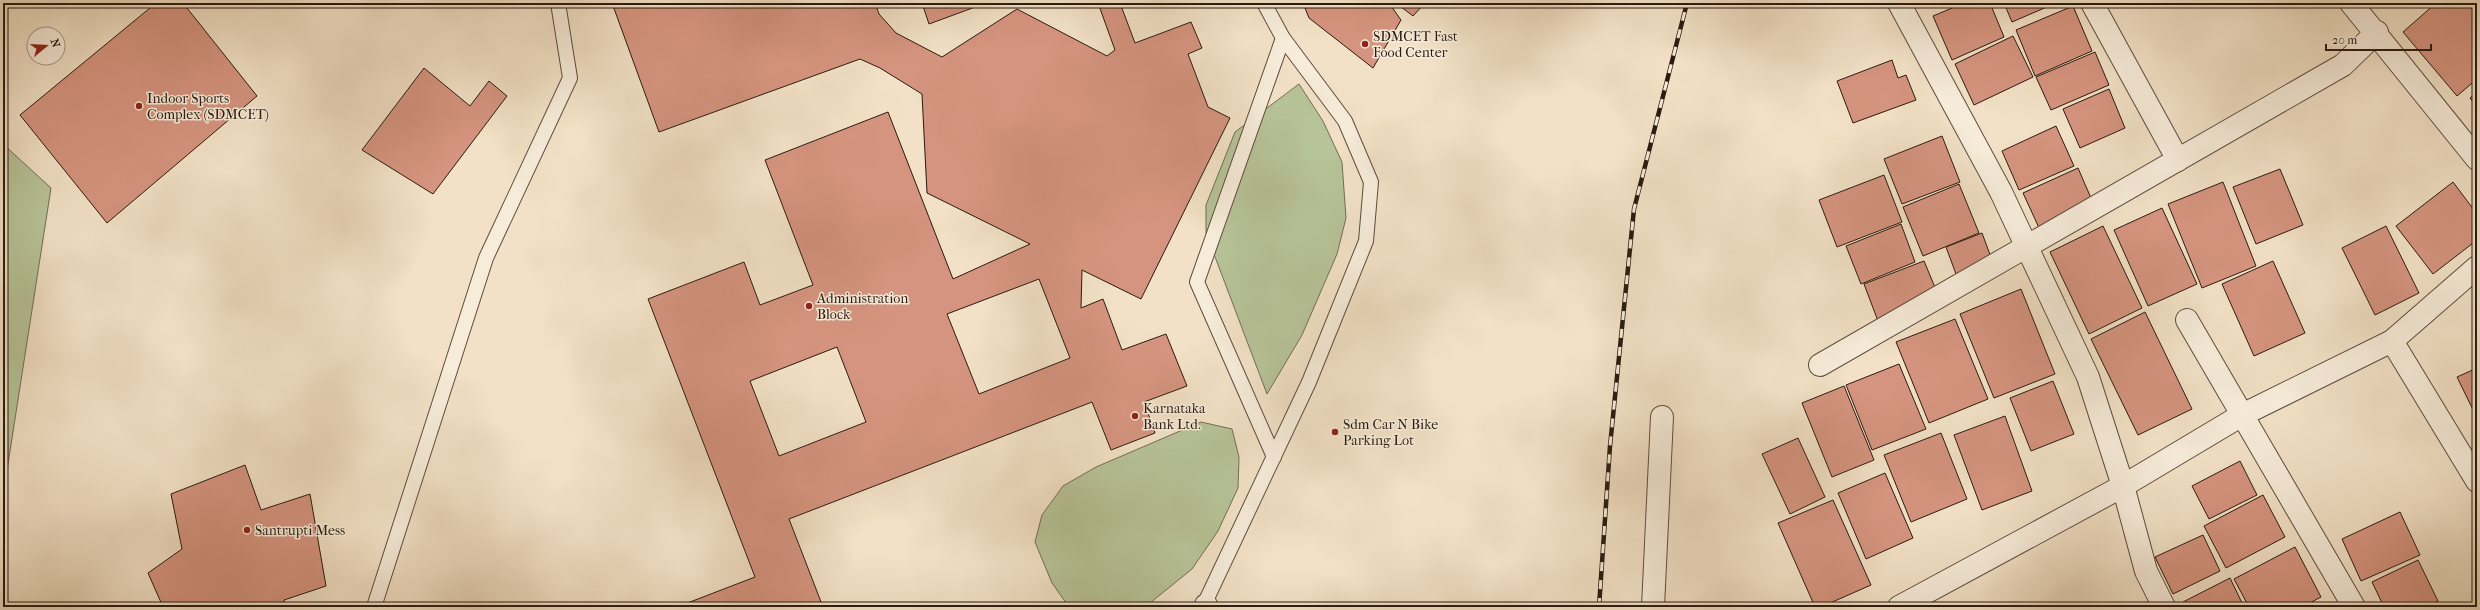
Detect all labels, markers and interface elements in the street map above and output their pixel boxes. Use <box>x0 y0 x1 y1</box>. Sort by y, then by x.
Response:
north arrow <box>26 26 66 66</box>
scale bar <box>2326 26 2431 52</box>
place label: SDMCET Fast Food Center <box>1373 28 1458 61</box>
text: 20 m <box>2332 33 2357 47</box>
text: N <box>48 37 63 50</box>
marker: SDMCET Fast Food Center <box>1360 39 1370 49</box>
place label: Indoor Sports Complex (SDMCET) <box>147 90 269 123</box>
marker: Indoor Sports Complex (SDMCET) <box>134 101 144 111</box>
place label: Administration Block <box>816 290 909 323</box>
marker: Administration Block <box>804 301 814 311</box>
place label: Karnataka Bank Ltd. <box>1143 400 1206 433</box>
marker: Karnataka Bank Ltd. <box>1130 411 1140 421</box>
place label: Sdm Car N Bike Parking Lot <box>1343 416 1438 449</box>
marker: Sdm Car N Bike Parking Lot <box>1330 427 1340 437</box>
place label: Santrupti Mess <box>255 522 345 539</box>
marker: Santrupti Mess <box>242 525 252 535</box>

